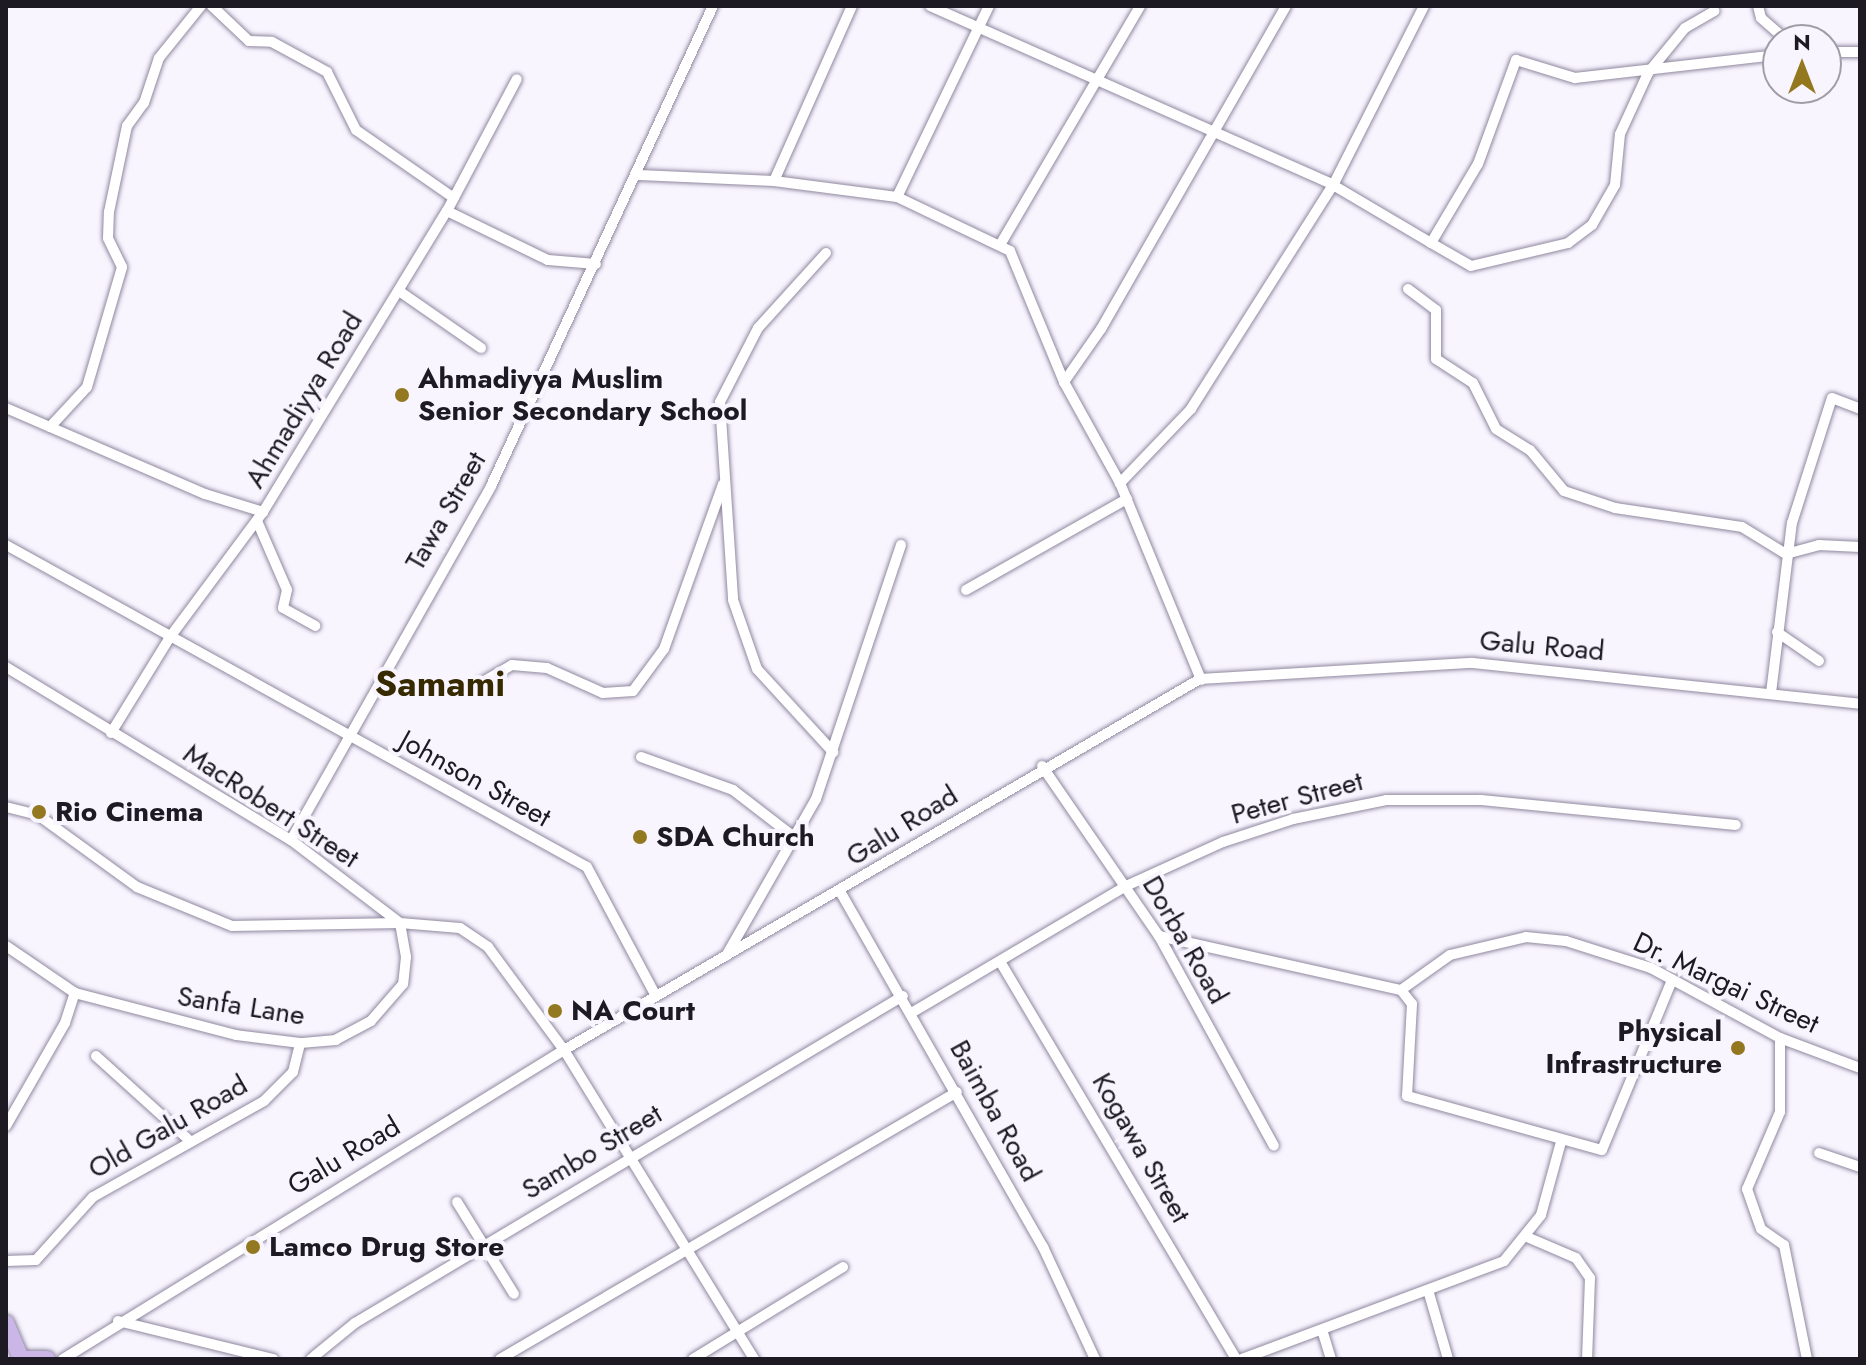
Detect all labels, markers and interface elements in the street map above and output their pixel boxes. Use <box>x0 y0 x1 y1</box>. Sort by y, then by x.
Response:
north arrow <box>1762 24 1842 104</box>
text: N <box>1793 26 1811 58</box>
street label: Ahmadiyya Road <box>238 306 370 494</box>
place label: Ahmadiyya Muslim Senior Secondary School <box>418 362 747 428</box>
marker: Ahmadiyya Muslim Senior Secondary School <box>393 386 411 404</box>
street label: Tawa Street <box>399 446 493 576</box>
street label: Galu Road <box>1478 624 1606 668</box>
district label: Samami <box>375 662 505 706</box>
street label: Johnson Street <box>393 724 557 834</box>
street label: MacRobert Street <box>177 737 365 875</box>
street label: Peter Street <box>1228 764 1366 832</box>
street label: Galu Road <box>840 779 964 873</box>
place label: Rio Cinema <box>55 795 203 829</box>
marker: Rio Cinema <box>30 803 48 821</box>
place label: SDA Church <box>656 820 815 854</box>
marker: SDA Church <box>631 828 649 846</box>
street label: Dorba Road <box>1135 870 1235 1010</box>
street label: Dr. Margai Street <box>1628 925 1824 1041</box>
street label: Sanfa Lane <box>175 979 307 1033</box>
place label: NA Court <box>571 994 695 1028</box>
marker: NA Court <box>546 1002 564 1020</box>
place label: Physical Infrastructure <box>1545 1015 1722 1081</box>
street label: Baimba Road <box>942 1034 1048 1188</box>
marker: Physical Infrastructure <box>1729 1039 1747 1057</box>
street label: Kogawa Street <box>1085 1067 1197 1229</box>
street label: Old Galu Road <box>83 1068 253 1186</box>
street label: Sambo Street <box>516 1097 668 1207</box>
street label: Galu Road <box>282 1109 406 1203</box>
place label: Lamco Drug Store <box>269 1230 504 1264</box>
marker: Lamco Drug Store <box>244 1238 262 1256</box>

